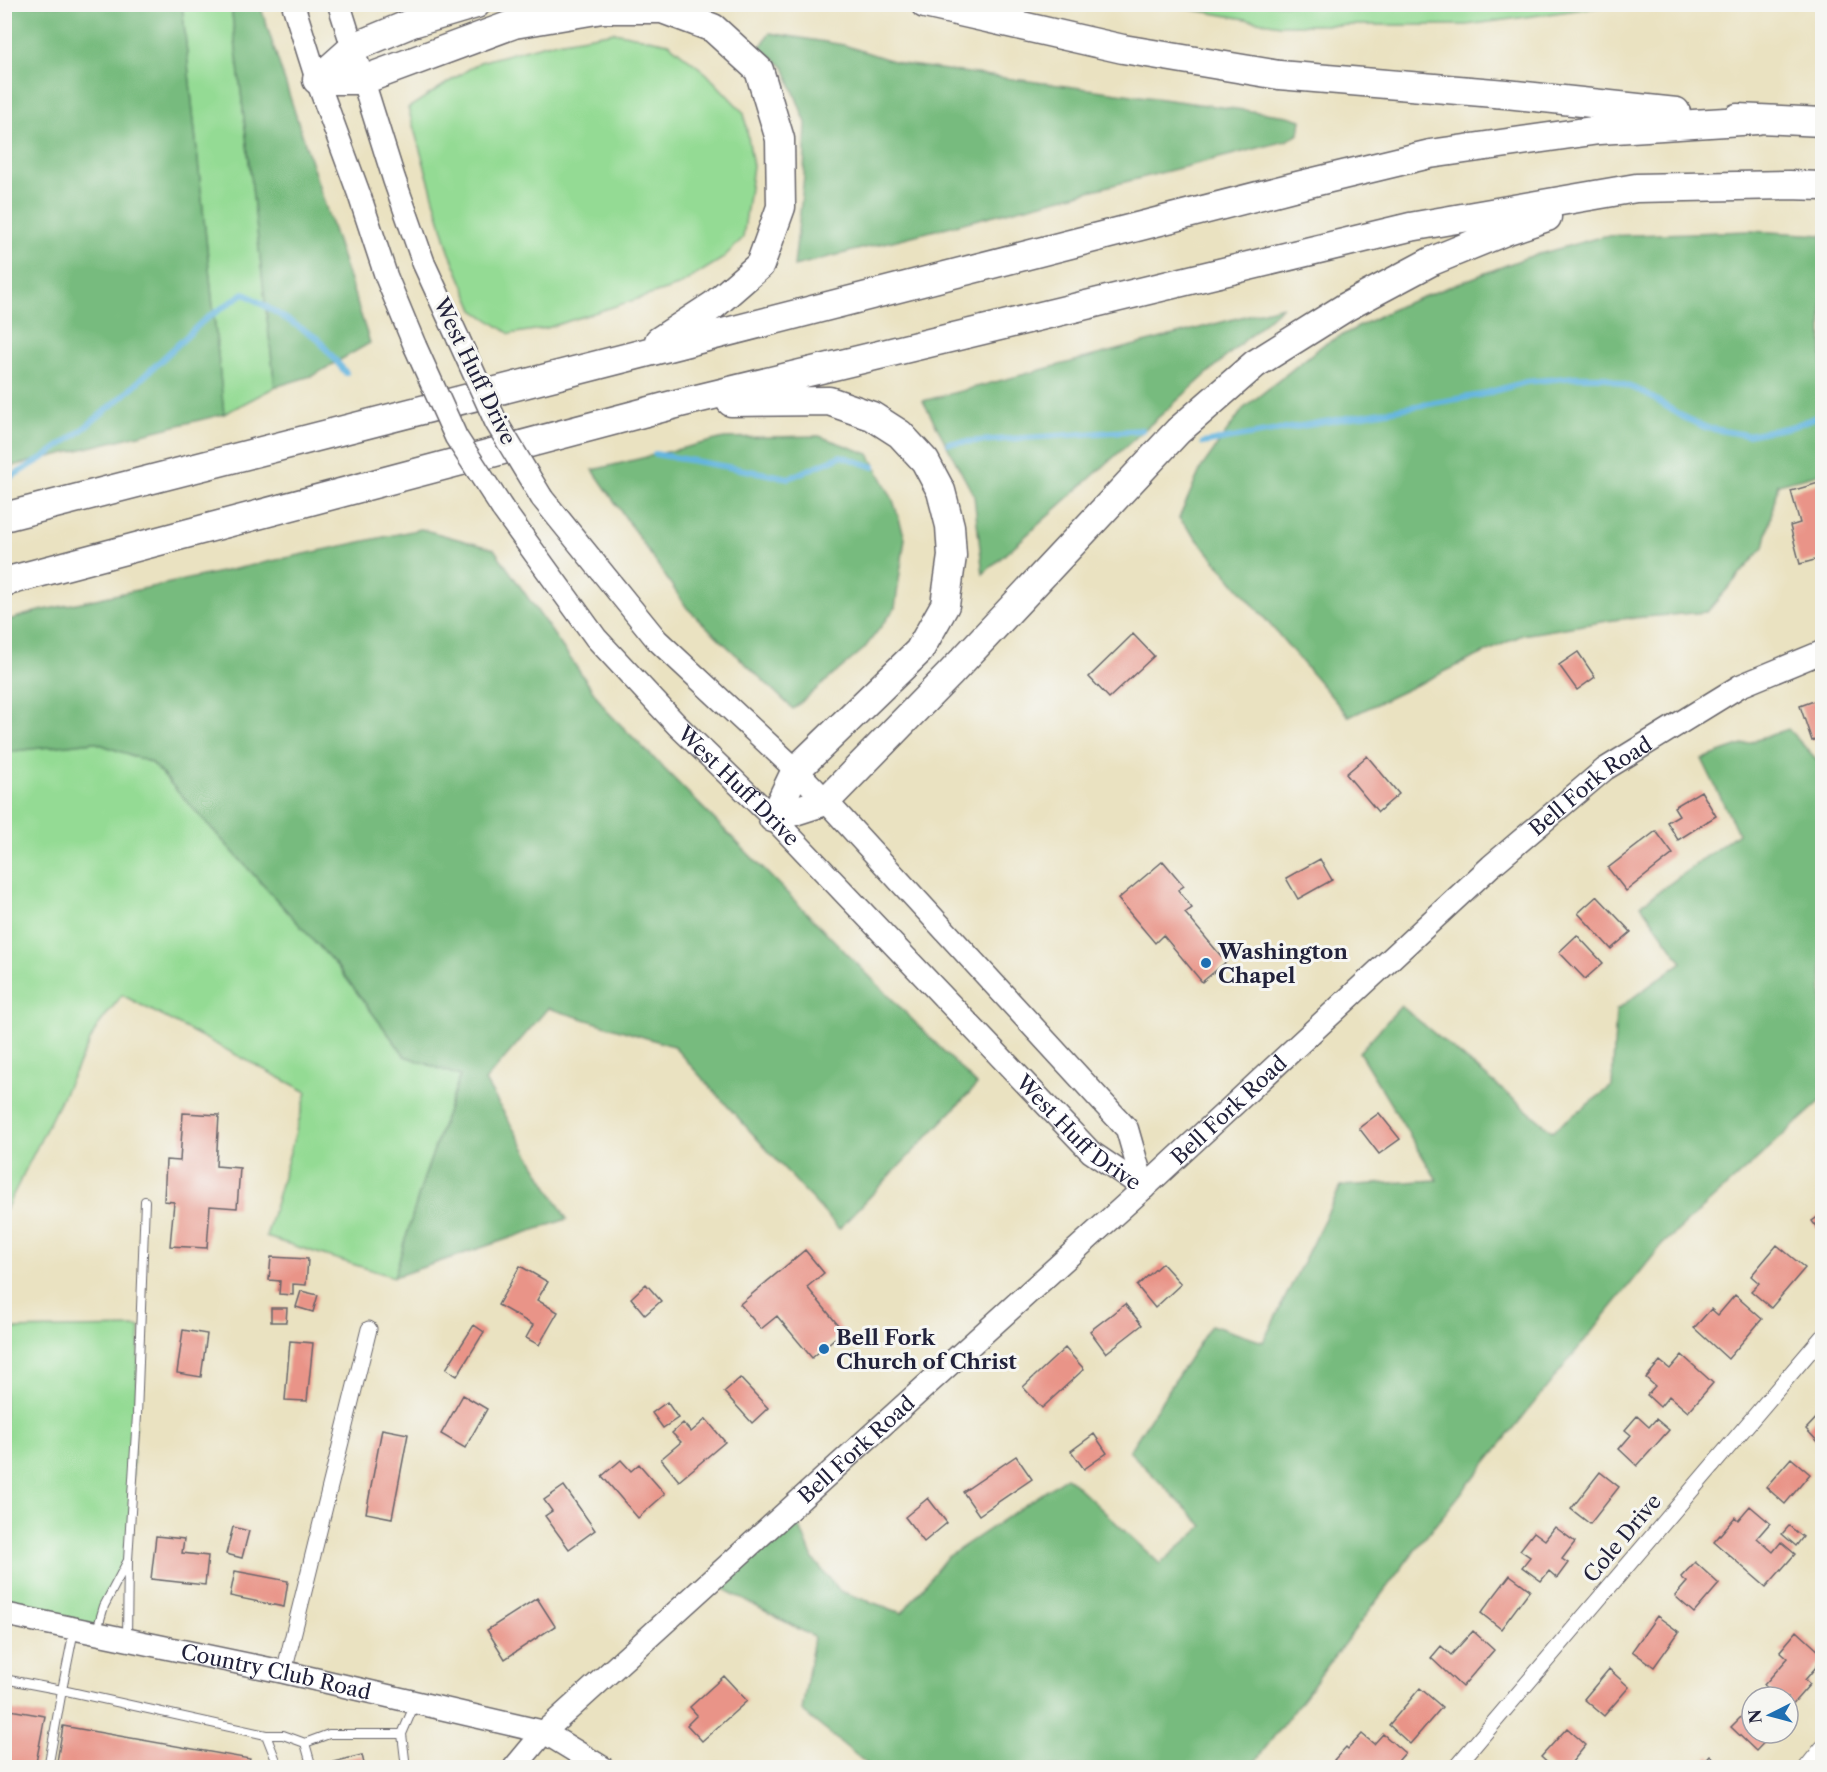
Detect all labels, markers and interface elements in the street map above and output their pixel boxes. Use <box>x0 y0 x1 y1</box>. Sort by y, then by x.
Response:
street label: West Huff Drive <box>428 293 521 448</box>
street label: West Huff Drive <box>672 720 805 851</box>
street label: Bell Fork Road <box>1524 731 1656 841</box>
place label: Washington Chapel <box>1217 939 1348 988</box>
marker: Washington Chapel <box>1199 956 1213 970</box>
street label: Bell Fork Road <box>1166 1050 1291 1169</box>
street label: West Huff Drive <box>1011 1069 1146 1195</box>
place label: Bell Fork Church of Christ <box>836 1325 1017 1374</box>
marker: Bell Fork Church of Christ <box>817 1342 831 1356</box>
street label: Bell Fork Road <box>793 1390 919 1508</box>
street label: Cole Drive <box>1578 1489 1666 1587</box>
street label: Country Club Road <box>179 1638 374 1704</box>
north arrow <box>1740 1685 1800 1745</box>
text: N <box>1744 1709 1766 1725</box>

